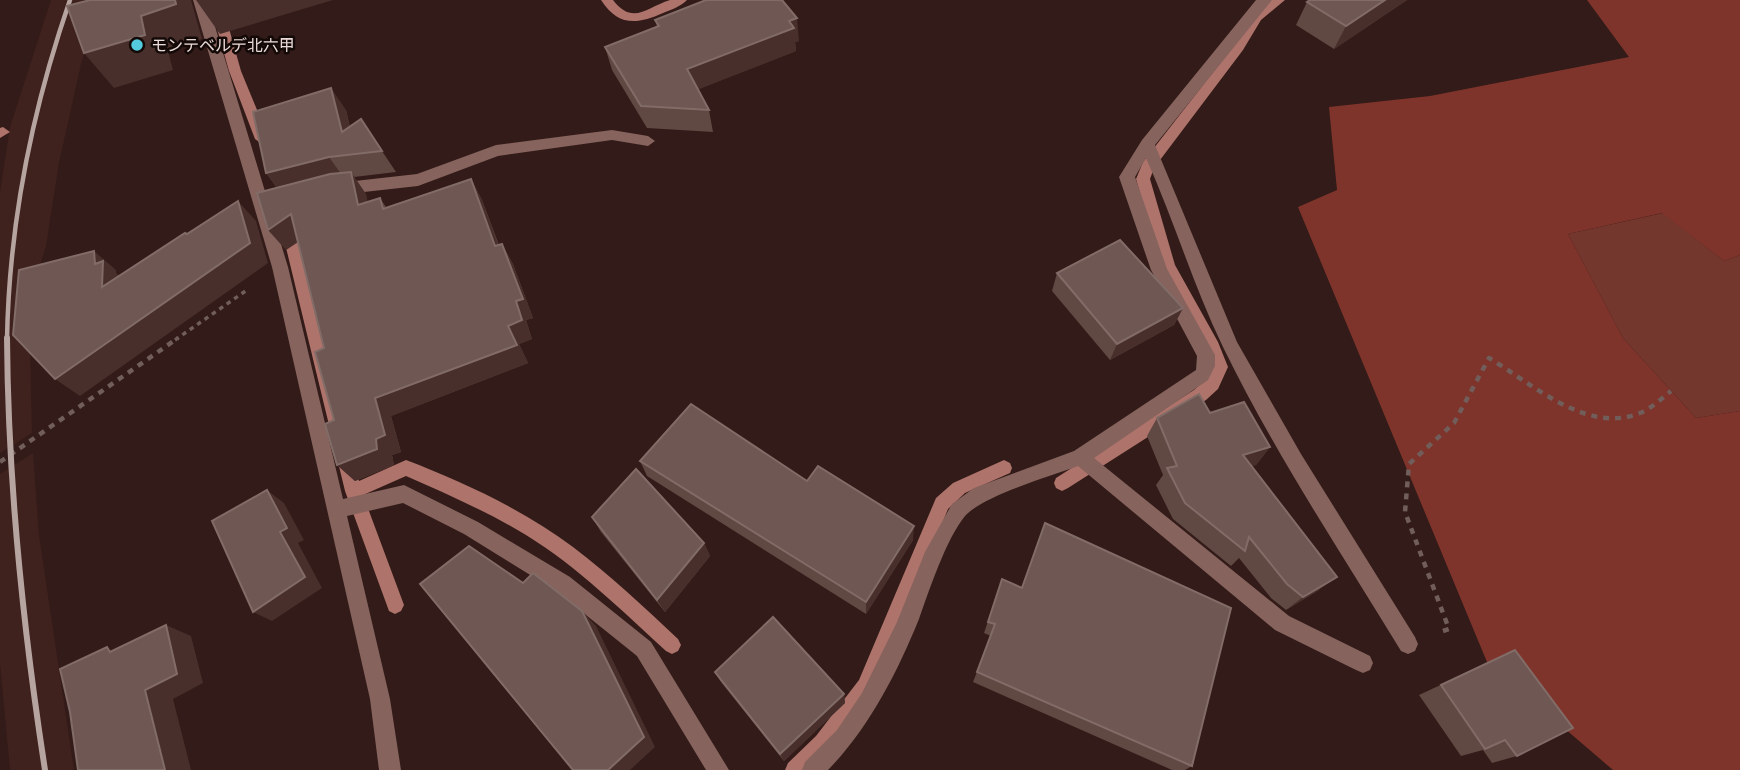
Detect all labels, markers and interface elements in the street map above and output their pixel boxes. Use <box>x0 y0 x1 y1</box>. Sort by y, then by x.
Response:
place label: モンテベルデ北六甲 <box>151 36 295 55</box>
marker: モンテベルデ北六甲 <box>129 37 145 53</box>

